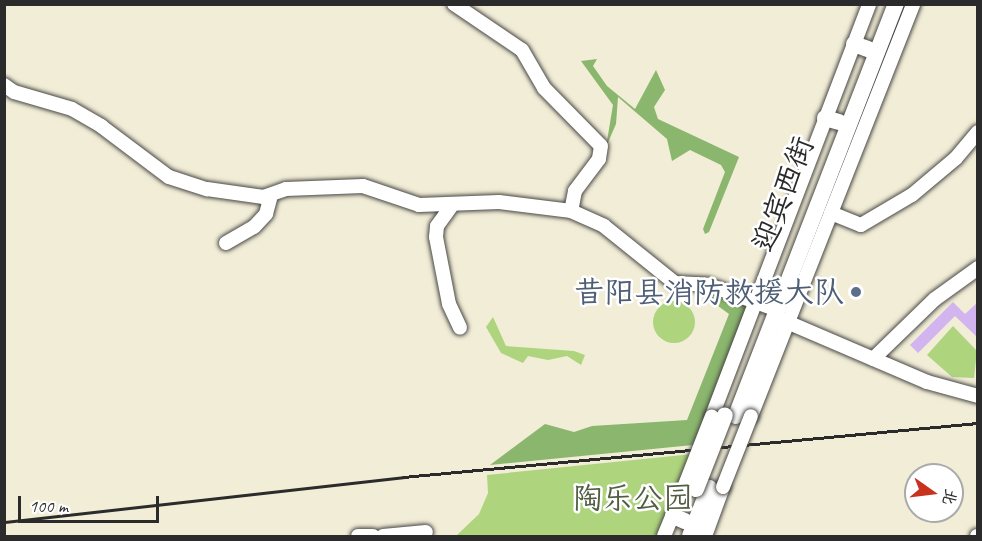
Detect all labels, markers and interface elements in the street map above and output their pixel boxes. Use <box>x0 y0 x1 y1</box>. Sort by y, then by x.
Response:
street label: 迎宾西街 <box>745 132 821 256</box>
place label: 昔阳县消防救援大队 <box>574 274 844 310</box>
marker: 昔阳县消防救援大队 <box>849 285 863 299</box>
north arrow <box>904 463 964 523</box>
park label: 陶乐公园 <box>573 480 693 516</box>
scale bar <box>21 484 162 522</box>
text: 北 <box>938 487 961 507</box>
text: 100 m <box>29 495 68 517</box>

